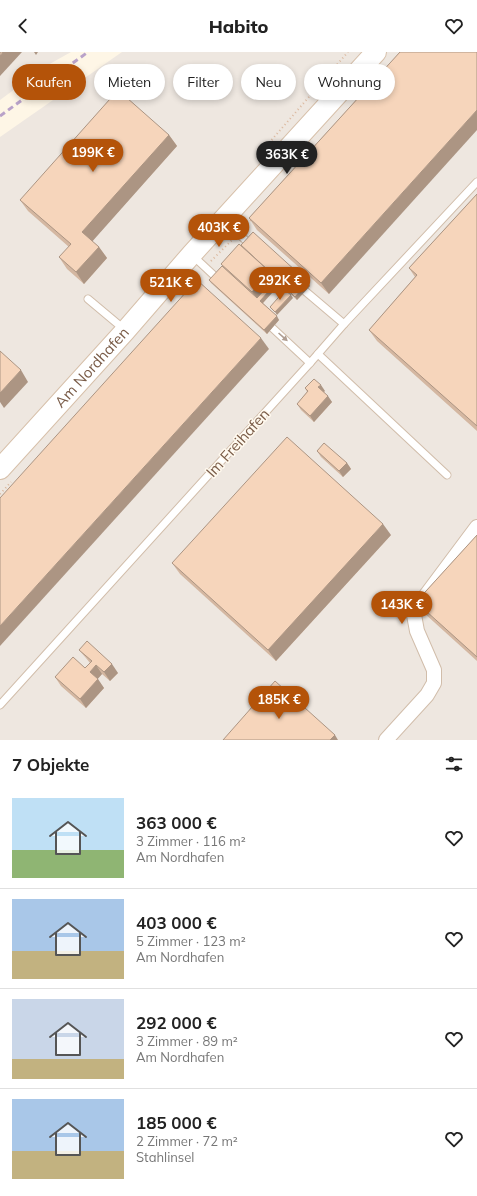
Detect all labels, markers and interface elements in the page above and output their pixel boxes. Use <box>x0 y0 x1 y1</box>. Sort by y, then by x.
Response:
icon: back <box>12 15 34 37</box>
text: Habito <box>209 15 268 38</box>
icon: heart <box>443 15 465 37</box>
chip: Kaufen <box>12 64 86 100</box>
chip: Mieten <box>94 64 165 100</box>
chip: Filter <box>173 64 233 100</box>
chip: Neu <box>241 64 296 100</box>
chip: Wohnung <box>304 64 395 100</box>
pin: 199K € <box>60 139 126 173</box>
pin: 363K € <box>254 141 320 175</box>
text: 199K € <box>71 144 115 160</box>
text: 363K € <box>265 146 309 162</box>
pin: 403K € <box>186 214 252 248</box>
text: 403K € <box>197 219 241 235</box>
pin: 292K € <box>247 267 313 301</box>
pin: 521K € <box>138 269 204 303</box>
text: 292K € <box>258 272 302 288</box>
text: 521K € <box>149 274 193 290</box>
street label: Am Nordhafen <box>50 323 133 411</box>
one-way arrow <box>277 333 288 342</box>
street label: Im Freihafen <box>202 404 273 481</box>
pin: 143K € <box>369 591 435 625</box>
text: 143K € <box>380 596 424 612</box>
pin: 185K € <box>246 686 312 720</box>
text: 185K € <box>257 691 301 707</box>
icon: filters <box>443 753 465 775</box>
text: 7 Objekte <box>12 754 89 775</box>
text: 363 000 € <box>136 812 217 833</box>
icon: home <box>44 814 92 862</box>
icon: heart <box>443 827 465 849</box>
text: 3 Zimmer · 116 m² <box>136 833 246 849</box>
text: Am Nordhafen <box>136 849 224 865</box>
text: 403 000 € <box>136 912 217 933</box>
icon: home <box>44 915 92 963</box>
icon: heart <box>443 928 465 950</box>
text: 5 Zimmer · 123 m² <box>136 933 246 949</box>
text: Am Nordhafen <box>136 949 224 965</box>
text: 292 000 € <box>136 1012 217 1033</box>
icon: home <box>44 1015 92 1063</box>
icon: heart <box>443 1028 465 1050</box>
text: 3 Zimmer · 89 m² <box>136 1033 238 1049</box>
text: Am Nordhafen <box>136 1049 224 1065</box>
text: 185 000 € <box>136 1112 217 1133</box>
icon: home <box>44 1115 92 1163</box>
icon: heart <box>443 1128 465 1150</box>
text: 2 Zimmer · 72 m² <box>136 1133 238 1149</box>
text: Stahlinsel <box>136 1149 194 1165</box>

